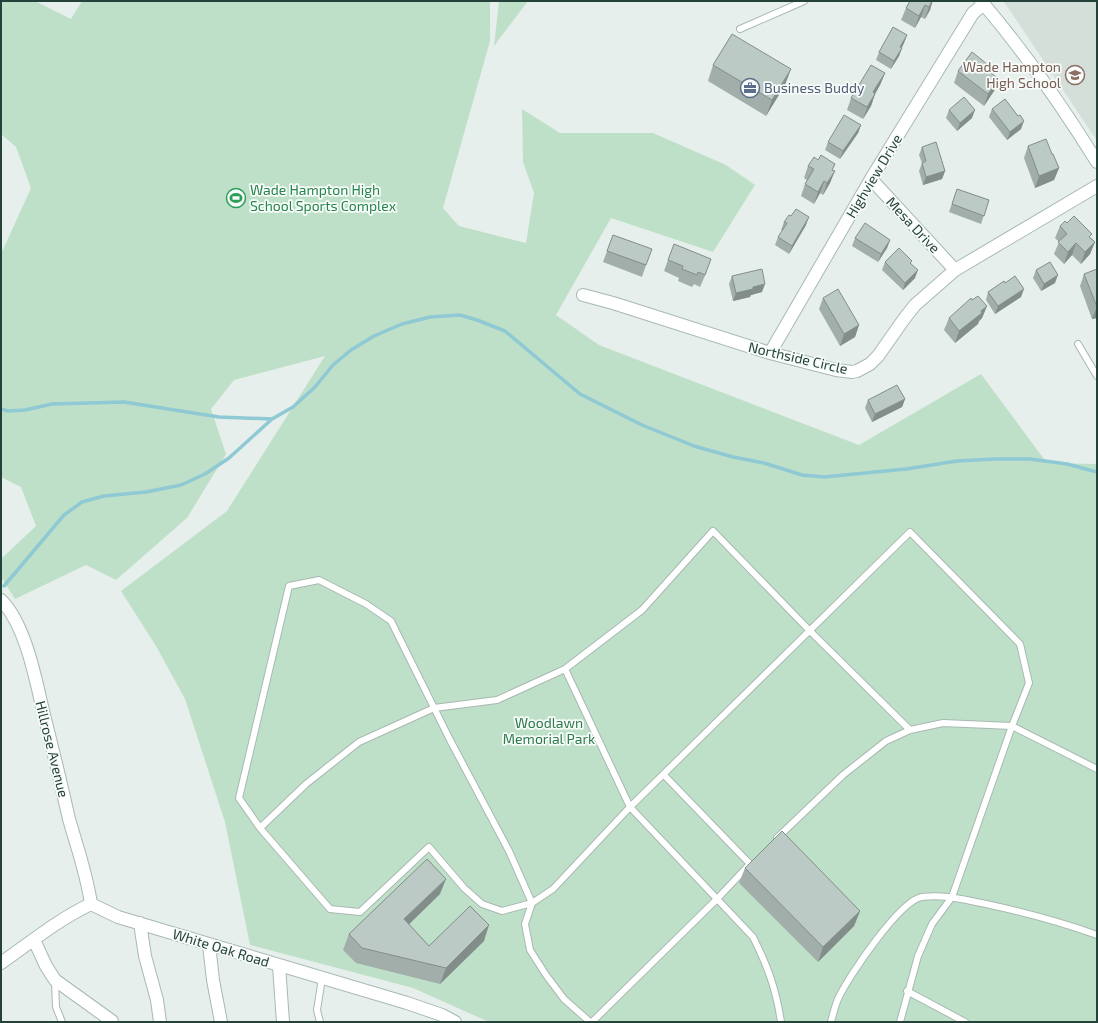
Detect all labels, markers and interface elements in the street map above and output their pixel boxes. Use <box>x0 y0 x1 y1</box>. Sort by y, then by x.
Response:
place label: Wade Hampton High School <box>963 58 1062 91</box>
school or university icon: Wade Hampton High School <box>1064 64 1086 86</box>
office icon: Business Buddy <box>739 77 761 99</box>
place label: Business Buddy <box>764 79 865 96</box>
street label: Highview Drive <box>842 131 905 221</box>
place label: Wade Hampton High School Sports Complex <box>250 181 397 214</box>
sports icon: Wade Hampton High School Sports Complex <box>225 187 247 209</box>
street label: Mesa Drive <box>883 193 944 256</box>
street label: Northside Circle <box>747 338 850 377</box>
street label: Hillrose Avenue <box>32 699 73 799</box>
park label: Woodlawn Memorial Park <box>503 714 595 747</box>
street label: White Oak Road <box>171 925 272 970</box>

